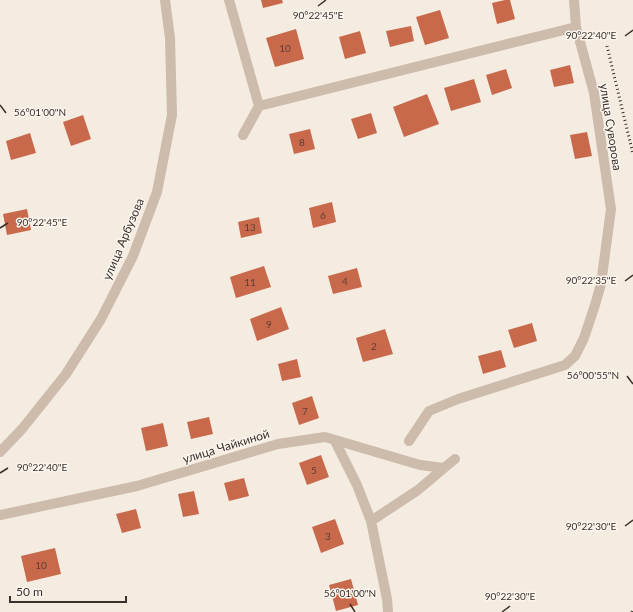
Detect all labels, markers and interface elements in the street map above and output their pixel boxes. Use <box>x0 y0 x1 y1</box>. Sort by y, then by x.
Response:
text: 90°22'45"E <box>293 9 343 21</box>
text: 90°22'40"E <box>566 29 616 41</box>
house number: 10 <box>279 42 291 54</box>
street label: улица Суворова <box>597 82 625 172</box>
text: 56°01'00"N <box>14 106 66 118</box>
house number: 8 <box>299 136 305 148</box>
street label: улица Арбузова <box>99 196 147 282</box>
house number: 6 <box>320 209 326 221</box>
text: 90°22'45"E <box>17 216 67 228</box>
house number: 13 <box>244 221 256 233</box>
text: 90°22'35"E <box>566 274 616 286</box>
house number: 4 <box>342 275 348 287</box>
house number: 11 <box>244 276 256 288</box>
house number: 9 <box>266 318 272 330</box>
house number: 2 <box>371 340 377 352</box>
text: 56°00'55"N <box>567 369 619 381</box>
house number: 7 <box>302 405 308 417</box>
street label: улица Чайкиной <box>181 426 271 466</box>
text: 90°22'40"E <box>17 461 67 473</box>
house number: 5 <box>311 464 317 476</box>
text: 90°22'30"E <box>566 520 616 532</box>
house number: 3 <box>325 530 331 542</box>
house number: 10 <box>35 559 47 571</box>
scale bar <box>10 578 126 604</box>
text: 50 m <box>16 584 43 599</box>
text: 56°01'00"N <box>324 587 376 599</box>
text: 90°22'30"E <box>485 590 535 602</box>

